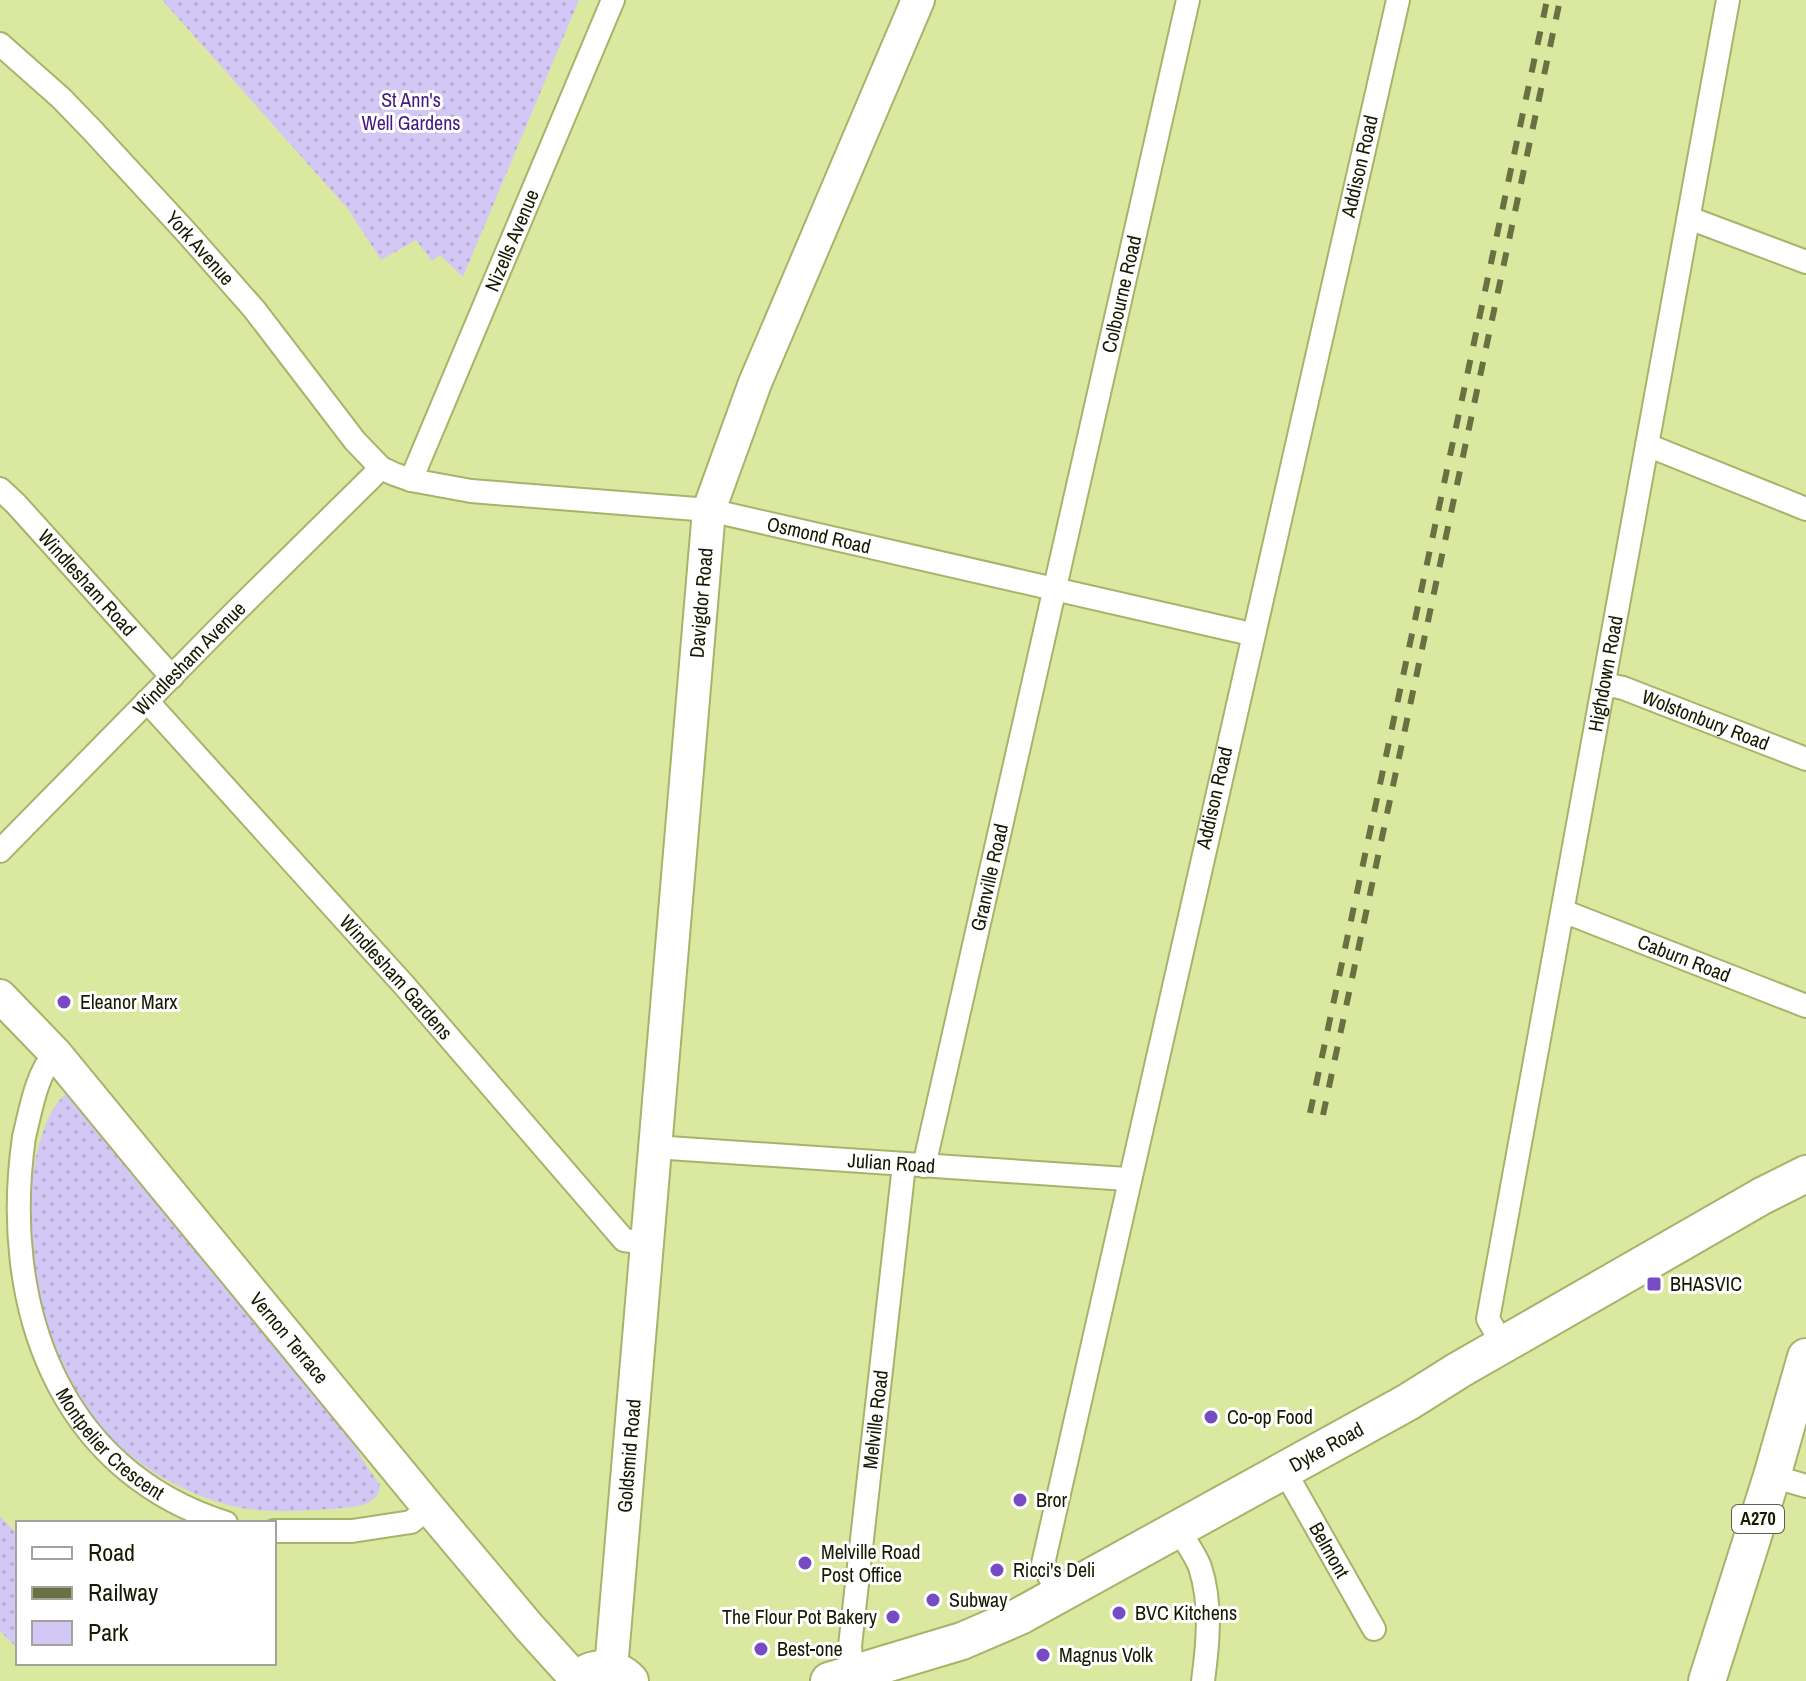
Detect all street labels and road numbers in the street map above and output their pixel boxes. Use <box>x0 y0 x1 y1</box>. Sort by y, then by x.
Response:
street label: Addison Road <box>1334 112 1384 221</box>
street label: Nizells Avenue <box>478 185 545 295</box>
street label: York Avenue <box>160 205 241 291</box>
street label: Colbourne Road <box>1095 233 1147 355</box>
street label: Osmond Road <box>764 510 874 560</box>
street label: Windlesham Road <box>32 523 143 642</box>
street label: Davigdor Road <box>683 547 719 659</box>
street label: Windlesham Avenue <box>127 595 251 721</box>
street label: Highdown Road <box>1581 613 1629 734</box>
street label: Wolstonbury Road <box>1638 683 1773 757</box>
street label: Addison Road <box>1189 744 1238 852</box>
street label: Granville Road <box>964 821 1014 934</box>
street label: Windlesham Gardens <box>334 909 459 1045</box>
street label: Caburn Road <box>1634 928 1735 988</box>
street label: Julian Road <box>847 1146 936 1179</box>
street label: Vernon Terrace <box>244 1286 335 1389</box>
street label: Melville Road <box>856 1369 894 1470</box>
street label: Montpelier Crescent <box>50 1383 170 1506</box>
street label: Goldsmid Road <box>610 1398 647 1514</box>
street label: Dyke Road <box>1284 1415 1368 1478</box>
road number: A270 <box>1732 1505 1784 1533</box>
street label: Belmont <box>1303 1517 1357 1583</box>

